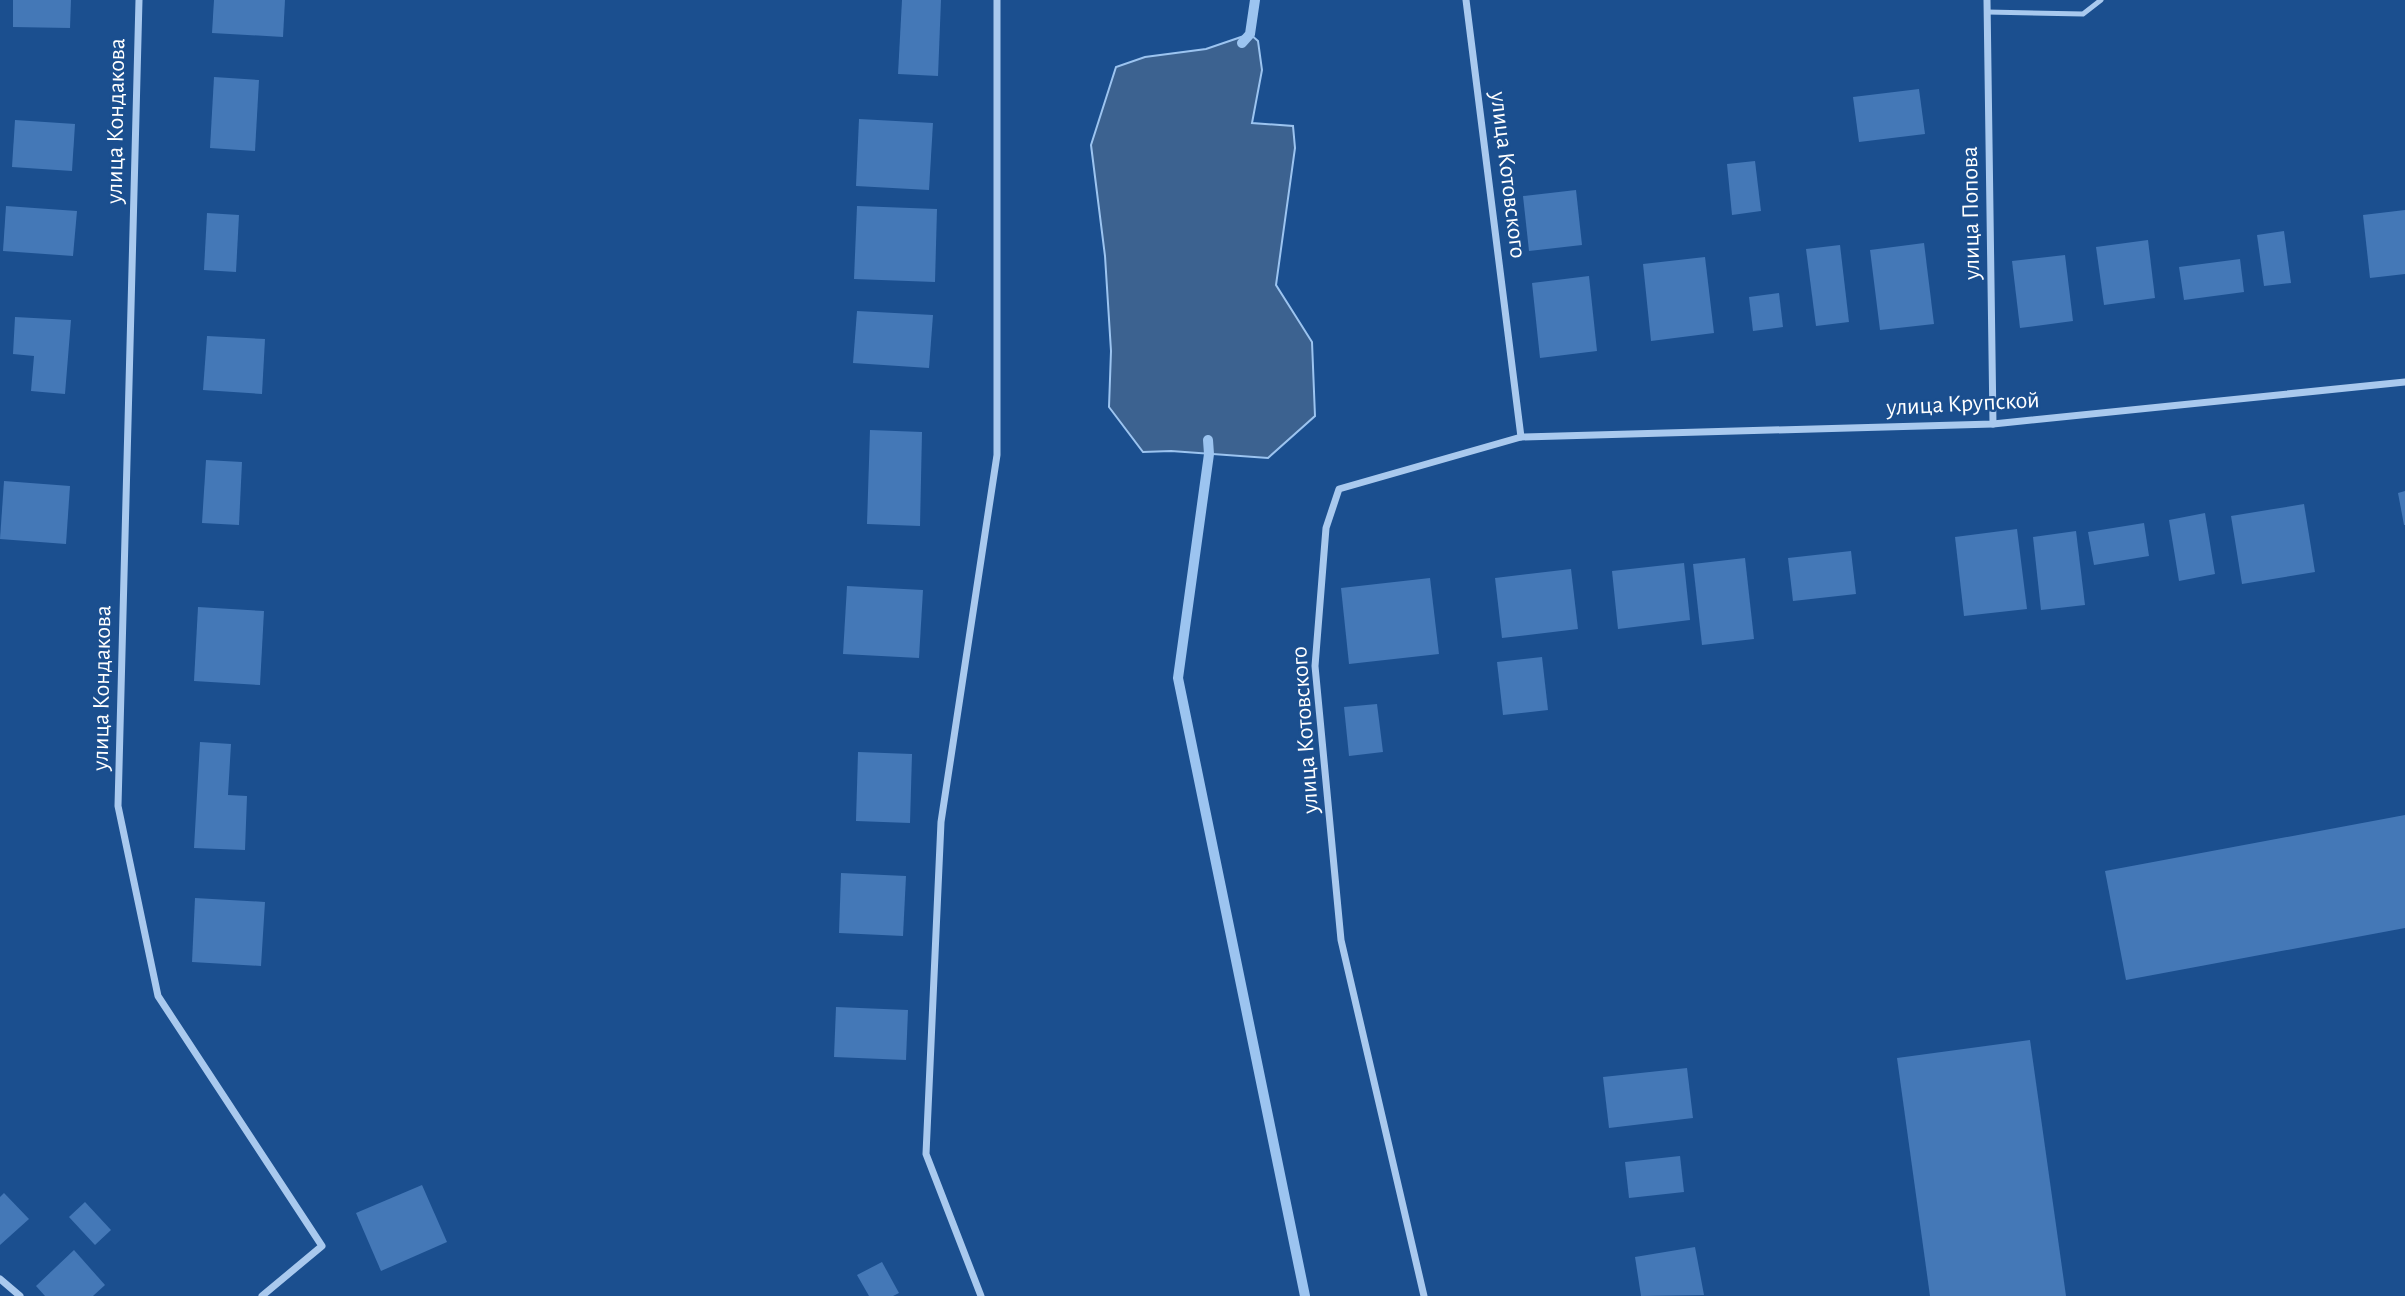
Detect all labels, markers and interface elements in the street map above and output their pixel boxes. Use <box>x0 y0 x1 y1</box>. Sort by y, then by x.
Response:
street label: улица Кондакова <box>103 38 129 205</box>
street label: улица Котовского <box>1486 89 1530 260</box>
street label: улица Попова <box>1958 146 1984 281</box>
street label: улица Крупской <box>1885 388 2040 420</box>
street label: улица Кондакова <box>89 605 115 772</box>
street label: улица Котовского <box>1287 645 1323 816</box>

